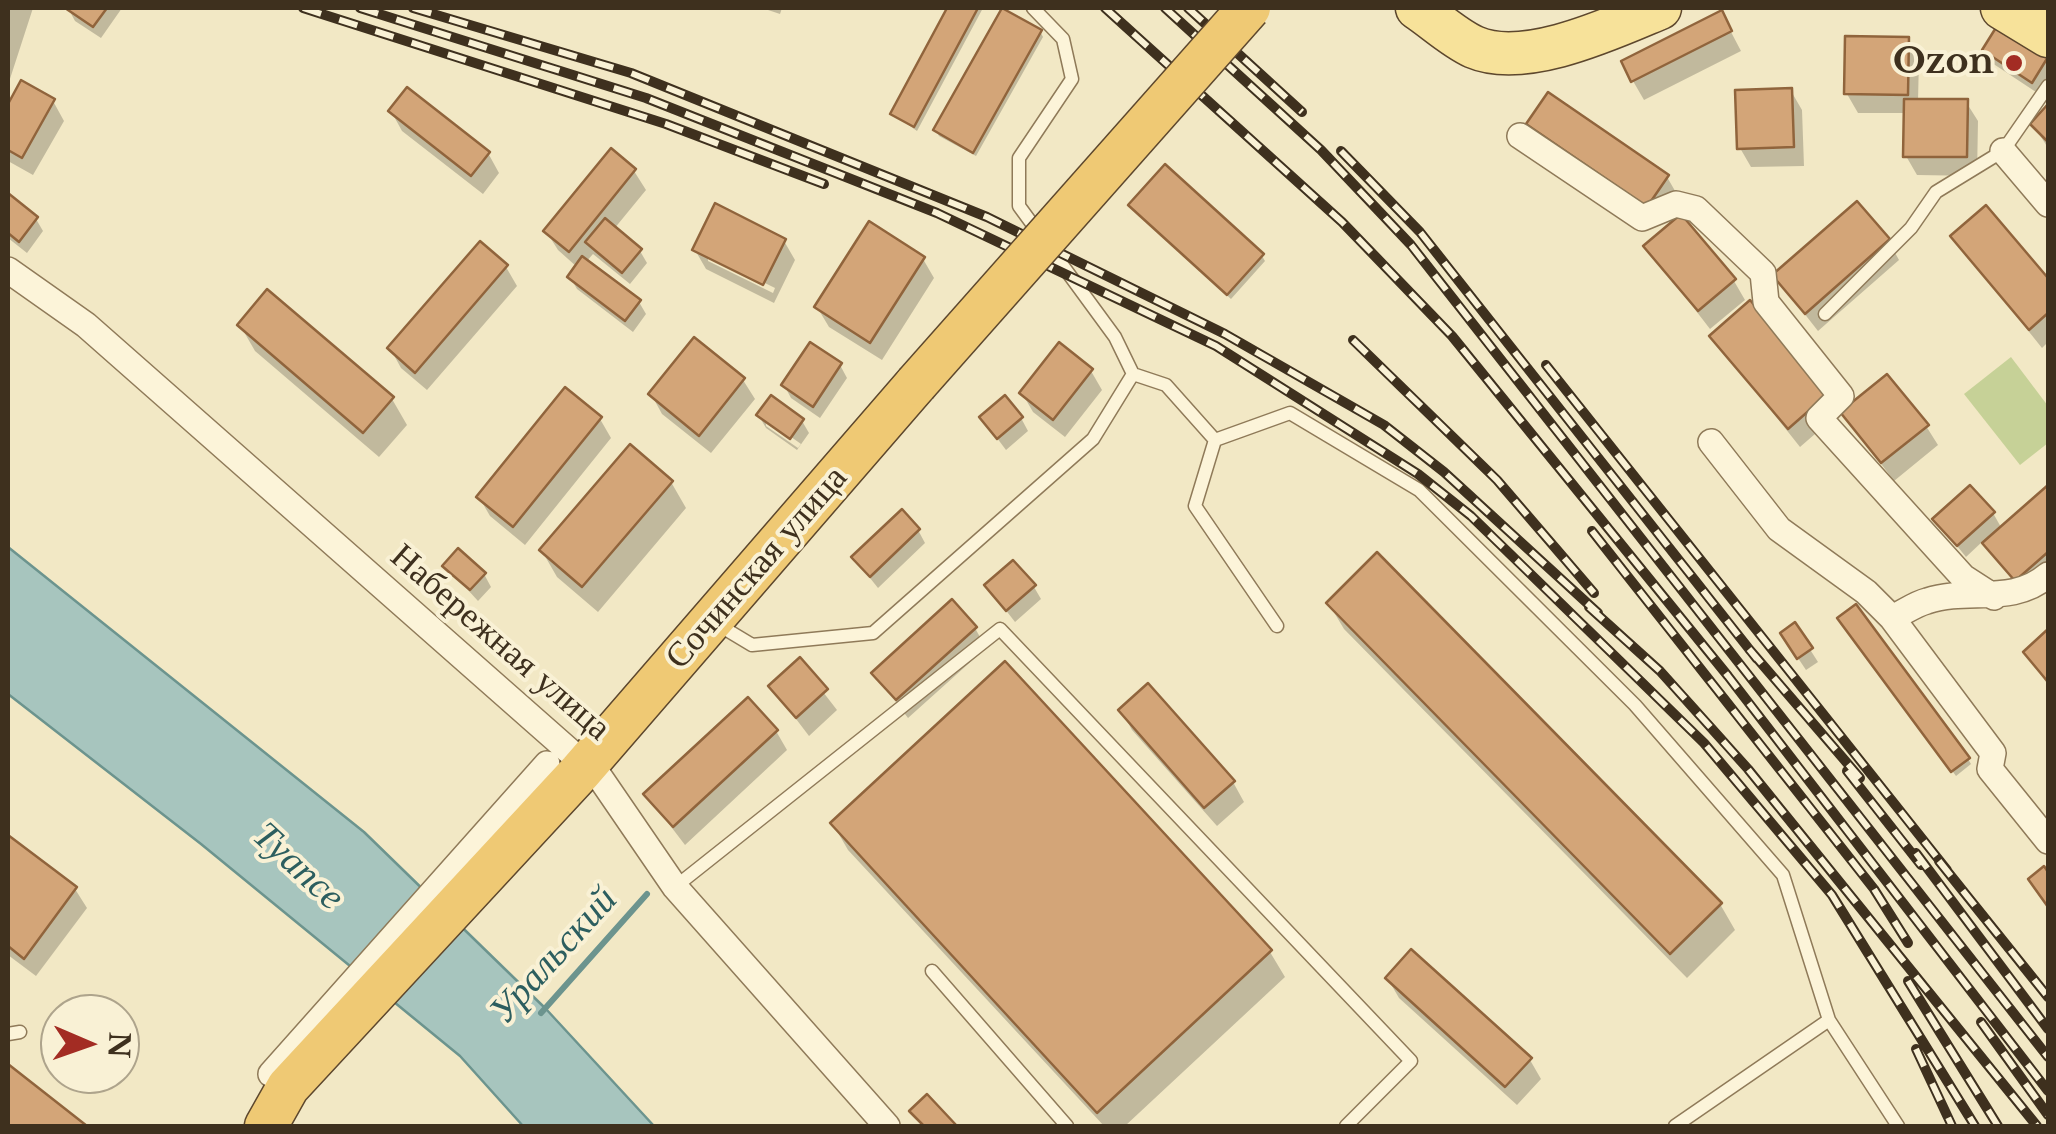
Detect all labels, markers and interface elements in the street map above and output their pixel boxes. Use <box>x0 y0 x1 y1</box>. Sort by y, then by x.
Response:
place label: Ozon <box>1893 42 1994 84</box>
marker: Ozon <box>2003 52 2025 74</box>
street label: Сочинская улица <box>657 458 857 678</box>
street label: Набережная улица <box>381 536 619 750</box>
water label: Туапсе <box>243 813 353 921</box>
water label: Уральский <box>481 878 627 1034</box>
north arrow <box>40 994 140 1094</box>
text: N <box>101 1031 136 1059</box>

